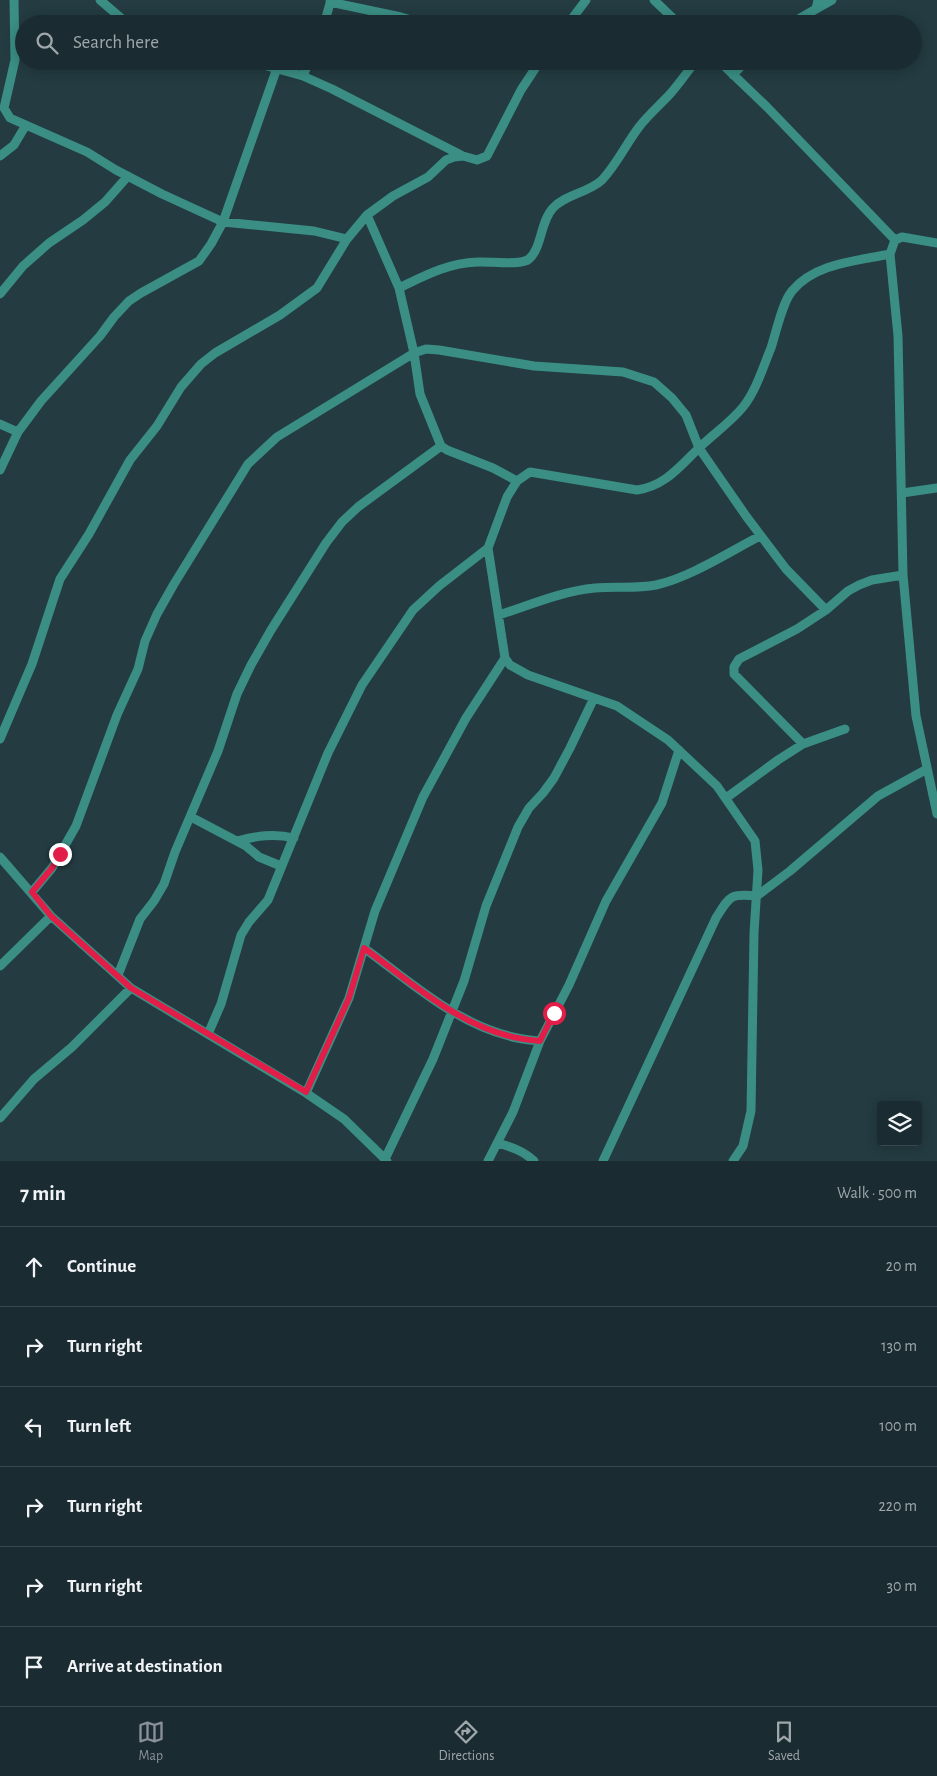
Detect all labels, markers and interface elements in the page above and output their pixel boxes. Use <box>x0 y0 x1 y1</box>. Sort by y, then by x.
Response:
search box <box>15 15 922 70</box>
icon: search <box>33 29 61 57</box>
text: Search here <box>73 33 159 52</box>
route end <box>49 843 72 866</box>
route start <box>543 1002 566 1025</box>
map controls <box>877 1101 922 1146</box>
button: layers <box>877 1101 922 1146</box>
text: 7 min <box>20 1183 66 1204</box>
text: Walk · 500 m <box>837 1185 917 1201</box>
icon: ahead <box>20 1253 48 1281</box>
text: Continue <box>67 1257 136 1276</box>
text: 20 m <box>886 1258 917 1274</box>
icon: right <box>20 1333 48 1361</box>
text: Turn right <box>67 1337 142 1356</box>
text: 130 m <box>881 1338 917 1354</box>
icon: left <box>20 1413 48 1441</box>
text: Turn left <box>67 1417 131 1436</box>
text: 100 m <box>879 1418 917 1434</box>
icon: right <box>20 1493 48 1521</box>
text: Turn right <box>67 1497 142 1516</box>
text: 220 m <box>879 1498 917 1514</box>
icon: right <box>20 1573 48 1601</box>
text: Turn right <box>67 1577 142 1596</box>
text: 30 m <box>887 1578 917 1594</box>
icon: arrive <box>20 1653 48 1681</box>
text: Arrive at destination <box>67 1657 223 1676</box>
tab: Map <box>137 1718 165 1765</box>
tab: Directions <box>439 1718 494 1765</box>
tab: Saved <box>768 1718 800 1765</box>

